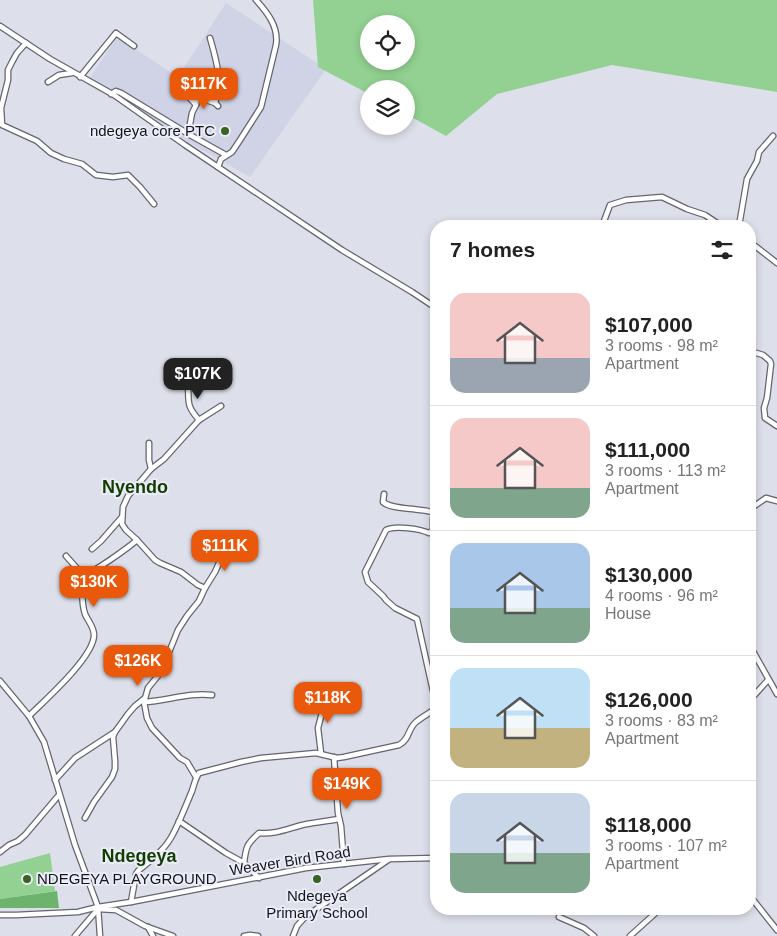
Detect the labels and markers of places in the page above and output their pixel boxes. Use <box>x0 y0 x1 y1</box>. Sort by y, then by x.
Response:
pin: $117K <box>169 68 239 110</box>
place label: ndegeya core PTC <box>90 122 215 139</box>
marker: ndegeya core PTC <box>219 125 231 137</box>
pin: $107K <box>163 358 233 400</box>
pin: $111K <box>190 530 260 572</box>
pin: $130K <box>59 566 129 608</box>
pin: $126K <box>103 644 173 687</box>
pin: $118K <box>293 682 363 724</box>
pin: $149K <box>312 768 382 810</box>
place label: NDEGEYA PLAYGROUND <box>37 870 217 887</box>
marker: NDEGEYA PLAYGROUND <box>21 873 33 885</box>
marker: Ndegeya Primary School <box>311 873 323 885</box>
place label: Ndegeya Primary School <box>266 887 368 921</box>

